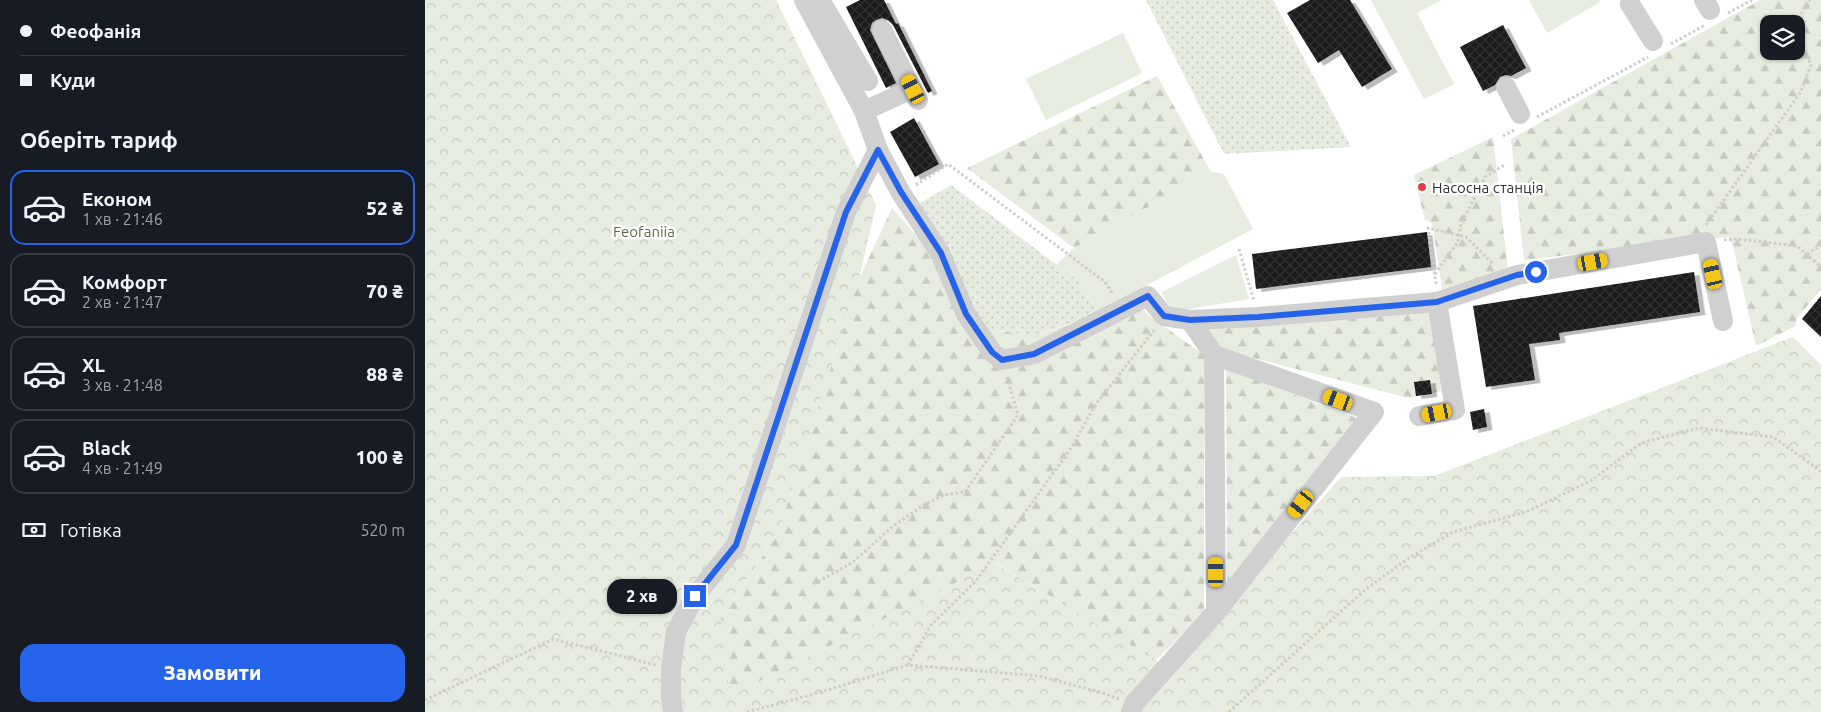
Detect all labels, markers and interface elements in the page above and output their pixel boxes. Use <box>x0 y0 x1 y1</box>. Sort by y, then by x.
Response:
map controls <box>1760 15 1805 60</box>
button: layers <box>1760 15 1805 60</box>
text: Феофанія <box>50 20 142 42</box>
text: Куди <box>50 69 96 91</box>
car <box>899 72 926 106</box>
text: Оберіть тариф <box>20 127 178 152</box>
place label: Насосна станція <box>1432 179 1543 196</box>
marker: Насосна станція <box>1416 181 1428 193</box>
icon: car <box>22 185 67 230</box>
text: Економ <box>82 188 152 210</box>
text: 52 ₴ <box>366 197 403 219</box>
text: 1 хв · 21:46 <box>82 210 163 228</box>
park label: Feofaniia <box>613 223 675 240</box>
car <box>1576 252 1609 272</box>
car <box>1702 258 1723 290</box>
route start <box>1525 261 1547 283</box>
icon: car <box>22 268 67 313</box>
text: Комфорт <box>82 271 167 293</box>
text: 70 ₴ <box>366 280 403 302</box>
text: 2 хв · 21:47 <box>82 293 163 311</box>
icon: car <box>22 351 67 396</box>
text: XL <box>82 354 105 376</box>
text: 88 ₴ <box>366 363 403 385</box>
text: 3 хв · 21:48 <box>82 376 163 394</box>
car <box>1321 388 1354 412</box>
car <box>1420 403 1453 423</box>
icon: car <box>22 434 67 479</box>
text: Black <box>82 437 131 459</box>
text: 100 ₴ <box>356 446 403 468</box>
text: 4 хв · 21:49 <box>82 459 163 477</box>
car <box>1285 488 1316 520</box>
icon: cash <box>20 516 48 544</box>
text: Готівка <box>60 519 122 541</box>
text: 520 m <box>360 521 405 539</box>
car <box>1208 557 1223 587</box>
callout: 2 хв <box>607 578 677 614</box>
route end <box>684 585 706 607</box>
text: 2 хв <box>626 587 658 605</box>
button: Замовити <box>20 644 405 702</box>

